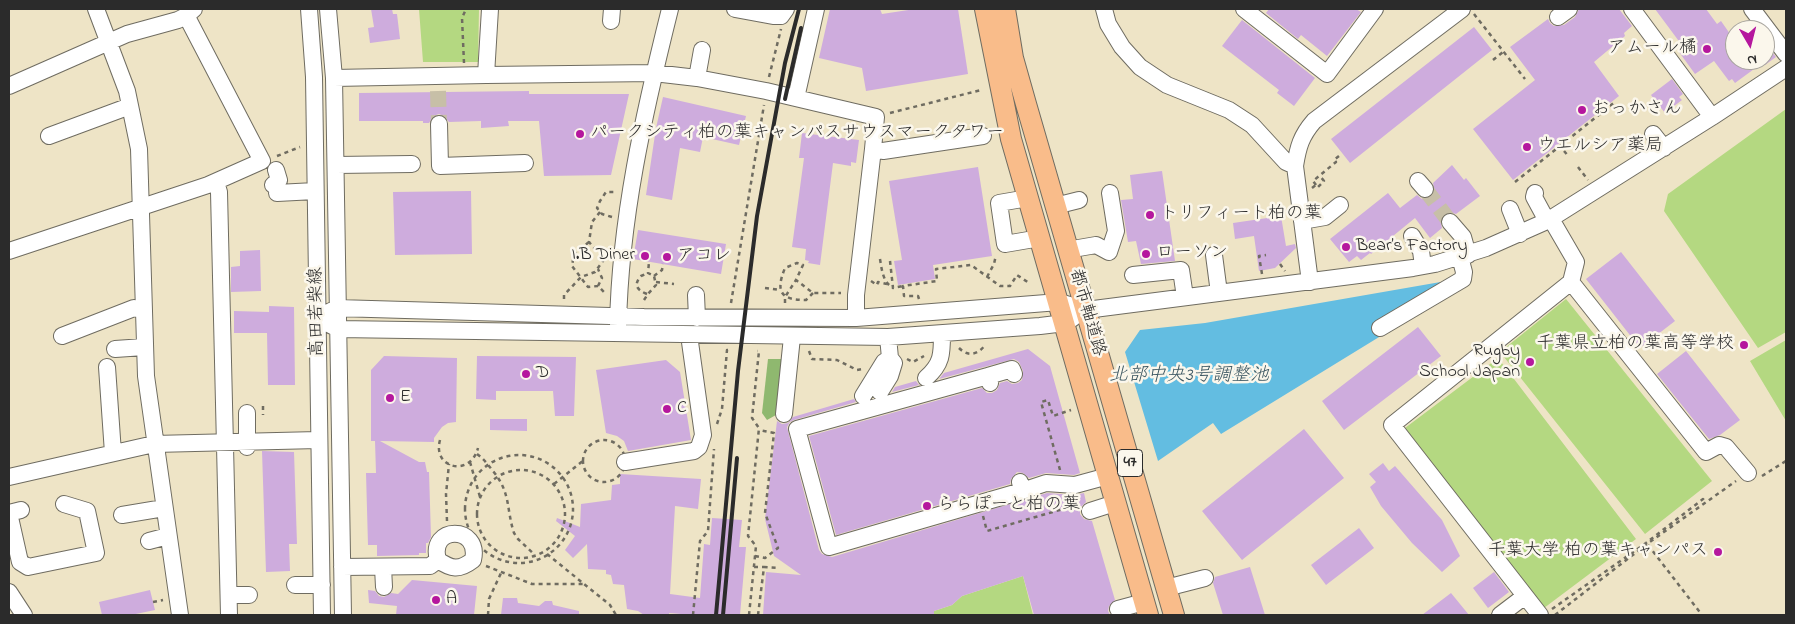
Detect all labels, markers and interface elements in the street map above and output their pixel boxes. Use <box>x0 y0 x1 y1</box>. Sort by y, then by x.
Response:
north arrow <box>1725 20 1775 70</box>
place label: アムール橘 <box>1608 38 1697 60</box>
marker: アムール橘 <box>1701 43 1713 55</box>
text: N <box>1746 48 1758 70</box>
place label: おっかさん <box>1592 99 1682 121</box>
marker: おっかさん <box>1576 104 1588 116</box>
place label: パークシティ柏の葉キャンパスサウスマークタワー <box>590 123 1004 145</box>
marker: パークシティ柏の葉キャンパスサウスマークタワー <box>574 128 586 140</box>
place label: ウエルシア薬局 <box>1537 136 1663 158</box>
marker: ウエルシア薬局 <box>1521 141 1533 153</box>
place label: トリフィート柏の葉 <box>1160 204 1322 226</box>
marker: トリフィート柏の葉 <box>1144 209 1156 221</box>
place label: Bear’s Factory <box>1356 236 1467 258</box>
marker: Bear’s Factory <box>1340 241 1352 253</box>
place label: ローソン <box>1156 243 1228 265</box>
place label: I.B Diner <box>572 245 635 267</box>
place label: アコレ <box>677 246 731 268</box>
marker: ローソン <box>1140 248 1152 260</box>
marker: I.B Diner <box>639 250 651 262</box>
marker: アコレ <box>661 251 673 263</box>
street label: 高田若柴線 <box>306 267 330 357</box>
street label: 都市軸道路 <box>1063 267 1109 359</box>
place label: 千葉県立柏の葉高等学校 <box>1536 334 1734 356</box>
marker: 千葉県立柏の葉高等学校 <box>1738 339 1750 351</box>
place label: Rugby School Japan <box>1419 341 1520 384</box>
marker: Rugby School Japan <box>1524 356 1536 368</box>
place label: D <box>536 363 549 385</box>
water label: 北部中央3号調整池 <box>1109 366 1269 388</box>
marker: D <box>520 368 532 380</box>
place label: E <box>400 387 411 409</box>
marker: E <box>384 392 396 404</box>
place label: C <box>677 398 687 420</box>
marker: C <box>661 403 673 415</box>
road number: 47 <box>1118 449 1142 476</box>
place label: ららぽーと柏の葉 <box>937 495 1080 517</box>
marker: ららぽーと柏の葉 <box>921 500 933 512</box>
place label: 千葉大学 柏の葉キャンパス <box>1488 541 1708 563</box>
marker: 千葉大学 柏の葉キャンパス <box>1712 546 1724 558</box>
place label: A <box>446 589 457 611</box>
marker: A <box>430 594 442 606</box>

